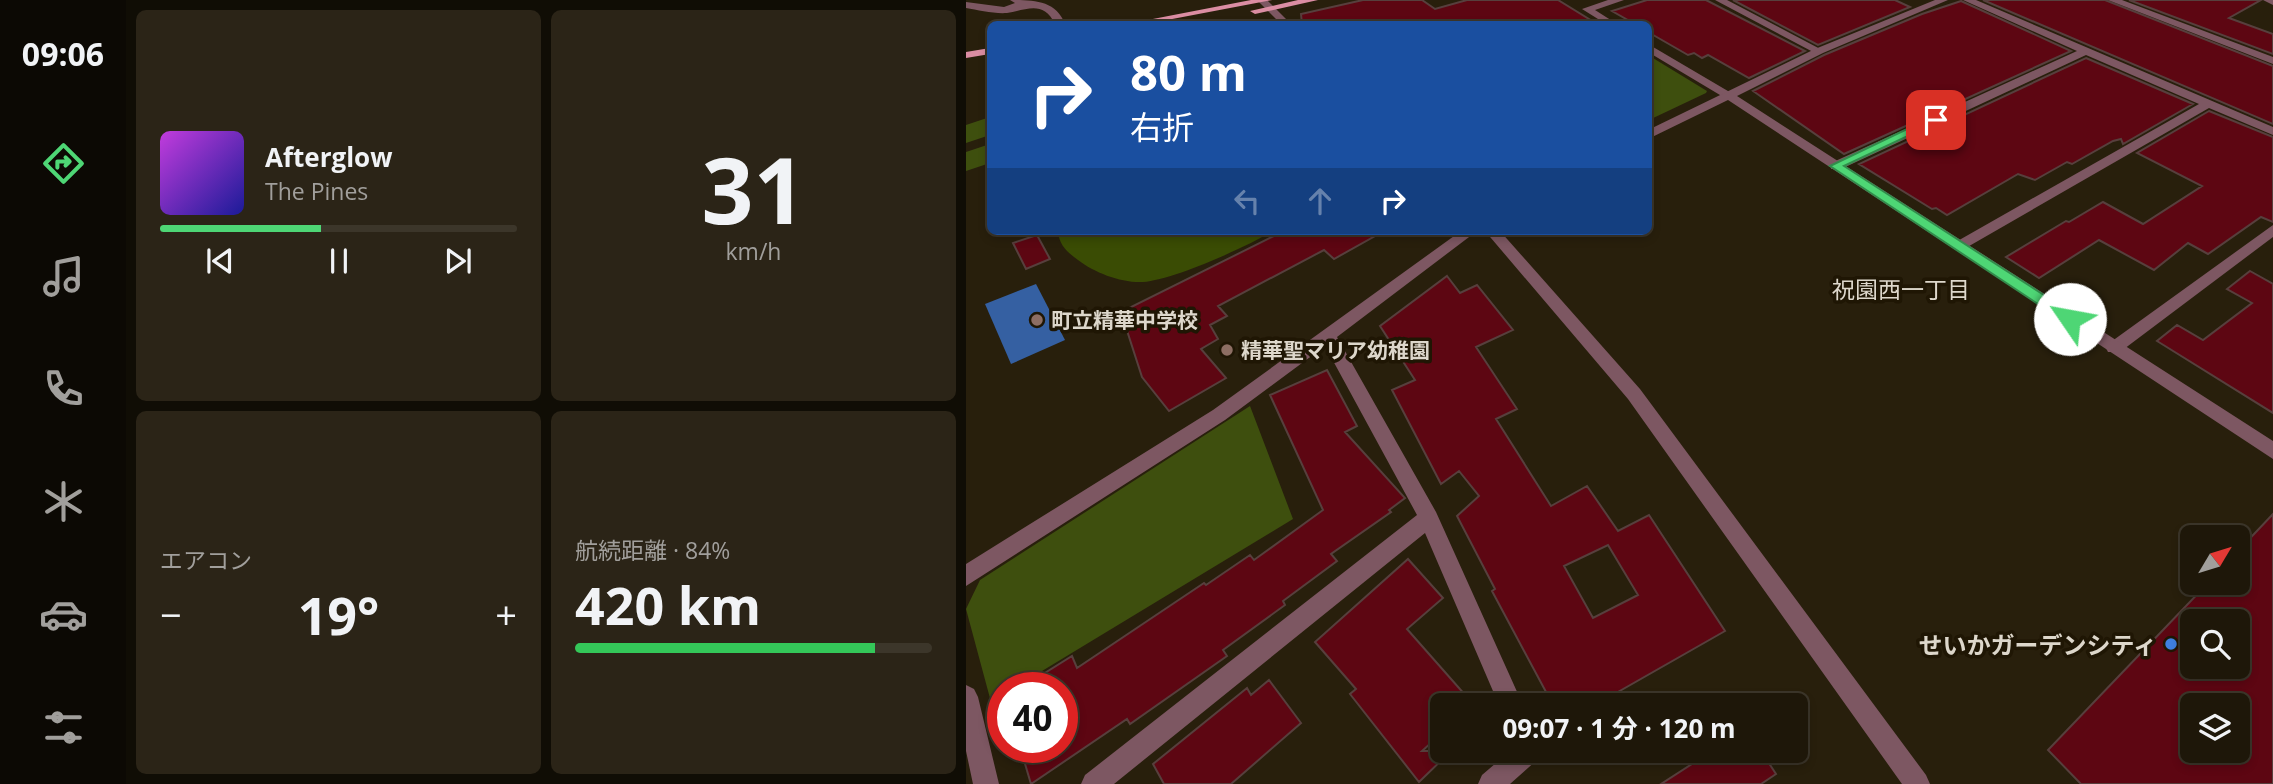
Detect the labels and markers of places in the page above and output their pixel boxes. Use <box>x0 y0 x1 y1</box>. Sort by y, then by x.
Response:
pin <box>1906 90 1966 150</box>
place label: 町立精華中学校 <box>1051 306 1198 334</box>
marker: 町立精華中学校 <box>1029 312 1045 328</box>
place label: 精華聖マリア幼稚園 <box>1241 336 1430 364</box>
marker: 精華聖マリア幼稚園 <box>1219 342 1235 358</box>
place label: せいかガーデンシティ <box>1918 628 2157 661</box>
marker: せいかガーデンシティ <box>2163 636 2179 652</box>

